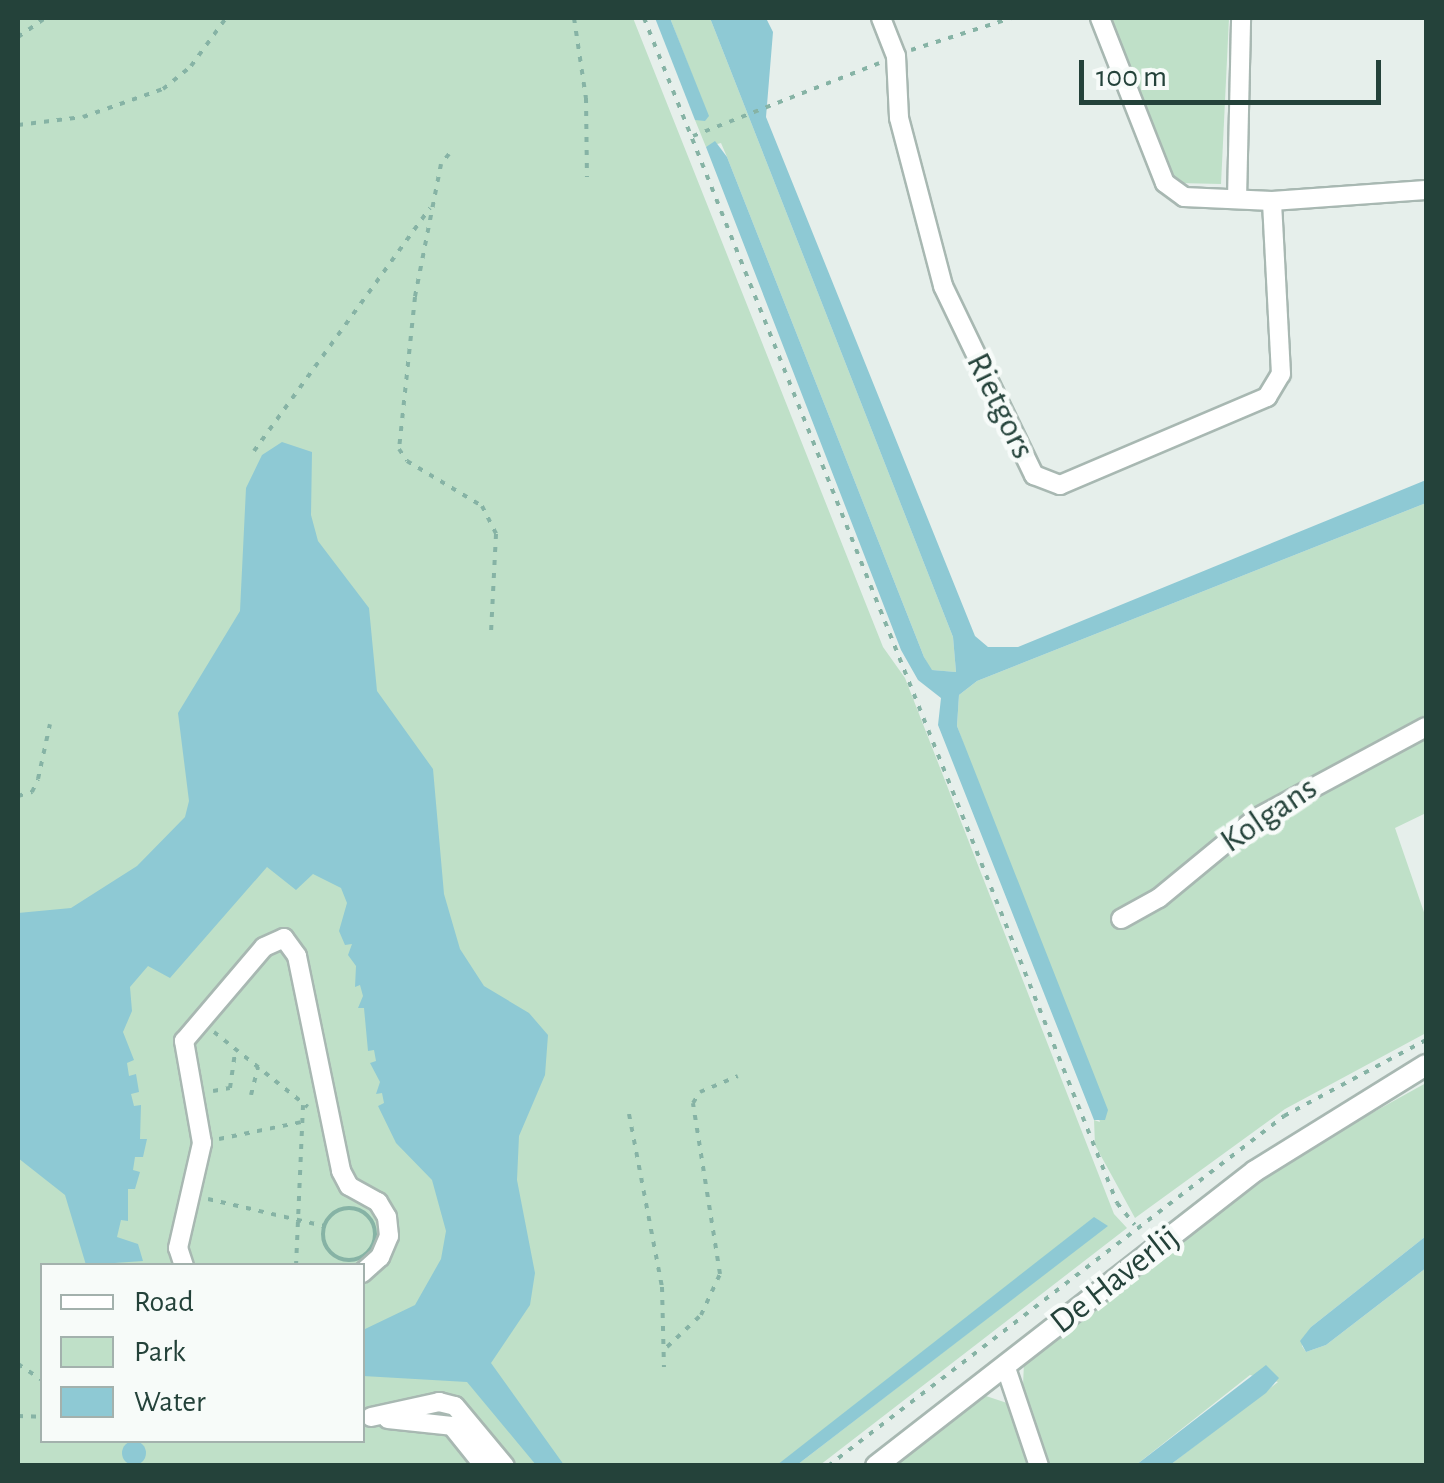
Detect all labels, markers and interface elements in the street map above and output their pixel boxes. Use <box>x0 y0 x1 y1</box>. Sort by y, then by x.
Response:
scale bar <box>1084 40 1386 102</box>
text: 100 m <box>1096 62 1167 92</box>
street label: Rietgors <box>956 346 1044 466</box>
street label: Kolgans <box>1213 768 1325 862</box>
street label: De Haverlij <box>1042 1217 1188 1343</box>
legend <box>40 1263 365 1443</box>
text: Road <box>134 1287 194 1317</box>
text: Park <box>134 1337 186 1367</box>
text: Water <box>134 1387 206 1417</box>

